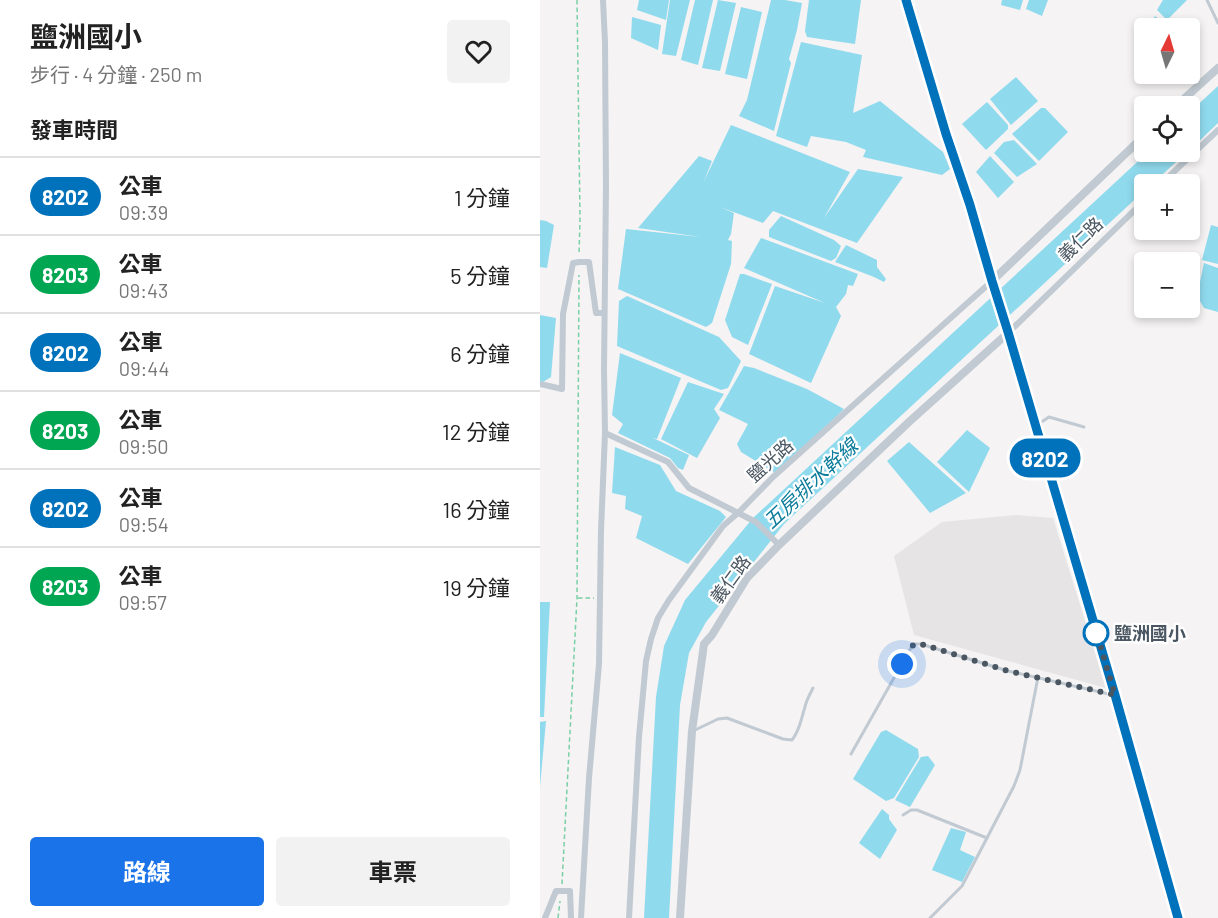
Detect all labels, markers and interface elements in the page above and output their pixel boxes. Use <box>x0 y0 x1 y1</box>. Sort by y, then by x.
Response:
north arrow <box>1134 18 1200 84</box>
map controls <box>1134 18 1200 318</box>
text: 鹽洲國小 <box>30 19 142 53</box>
button: heart <box>447 20 510 83</box>
text: 步行 · 4 分鐘 · 250 m <box>30 62 202 86</box>
button: locate <box>1134 96 1200 162</box>
text: 發車時間 <box>30 116 118 142</box>
text: 公車 <box>119 172 163 198</box>
button: + <box>1134 174 1200 240</box>
text: 8202 <box>42 184 89 209</box>
text: 1 分鐘 <box>454 184 510 210</box>
text: 09:39 <box>119 200 168 224</box>
street label: 義仁路 <box>1053 212 1107 266</box>
text: 公車 <box>118 250 162 276</box>
button: − <box>1134 252 1200 318</box>
text: 8203 <box>42 262 88 287</box>
text: 5 分鐘 <box>450 262 510 288</box>
text: 09:43 <box>118 278 168 302</box>
text: 公車 <box>119 328 163 354</box>
text: 8202 <box>42 340 89 365</box>
text: 6 分鐘 <box>450 340 510 366</box>
text: 09:44 <box>119 356 169 380</box>
text: 公車 <box>118 406 162 432</box>
text: 8203 <box>42 418 88 443</box>
text: 12 分鐘 <box>442 418 510 444</box>
water label: 五房排水幹線 <box>758 432 864 533</box>
text: 09:50 <box>118 434 169 458</box>
street label: 鹽光路 <box>743 434 797 486</box>
line badge: 8202 <box>1003 438 1087 478</box>
text: 8202 <box>1022 446 1068 471</box>
text: 公車 <box>119 484 163 510</box>
text: 8202 <box>42 496 89 521</box>
text: 16 分鐘 <box>443 496 510 522</box>
text: 09:54 <box>119 512 169 536</box>
street label: 義仁路 <box>705 551 755 607</box>
text: 公車 <box>118 562 162 588</box>
text: 8203 <box>42 574 88 599</box>
text: 19 分鐘 <box>442 574 510 600</box>
text: 09:57 <box>118 590 167 614</box>
marker: 鹽洲國小 <box>1083 620 1109 646</box>
place label: 鹽洲國小 <box>1114 622 1186 644</box>
your location <box>887 649 917 679</box>
button: 路線 <box>30 837 264 906</box>
button: 車票 <box>276 837 510 906</box>

